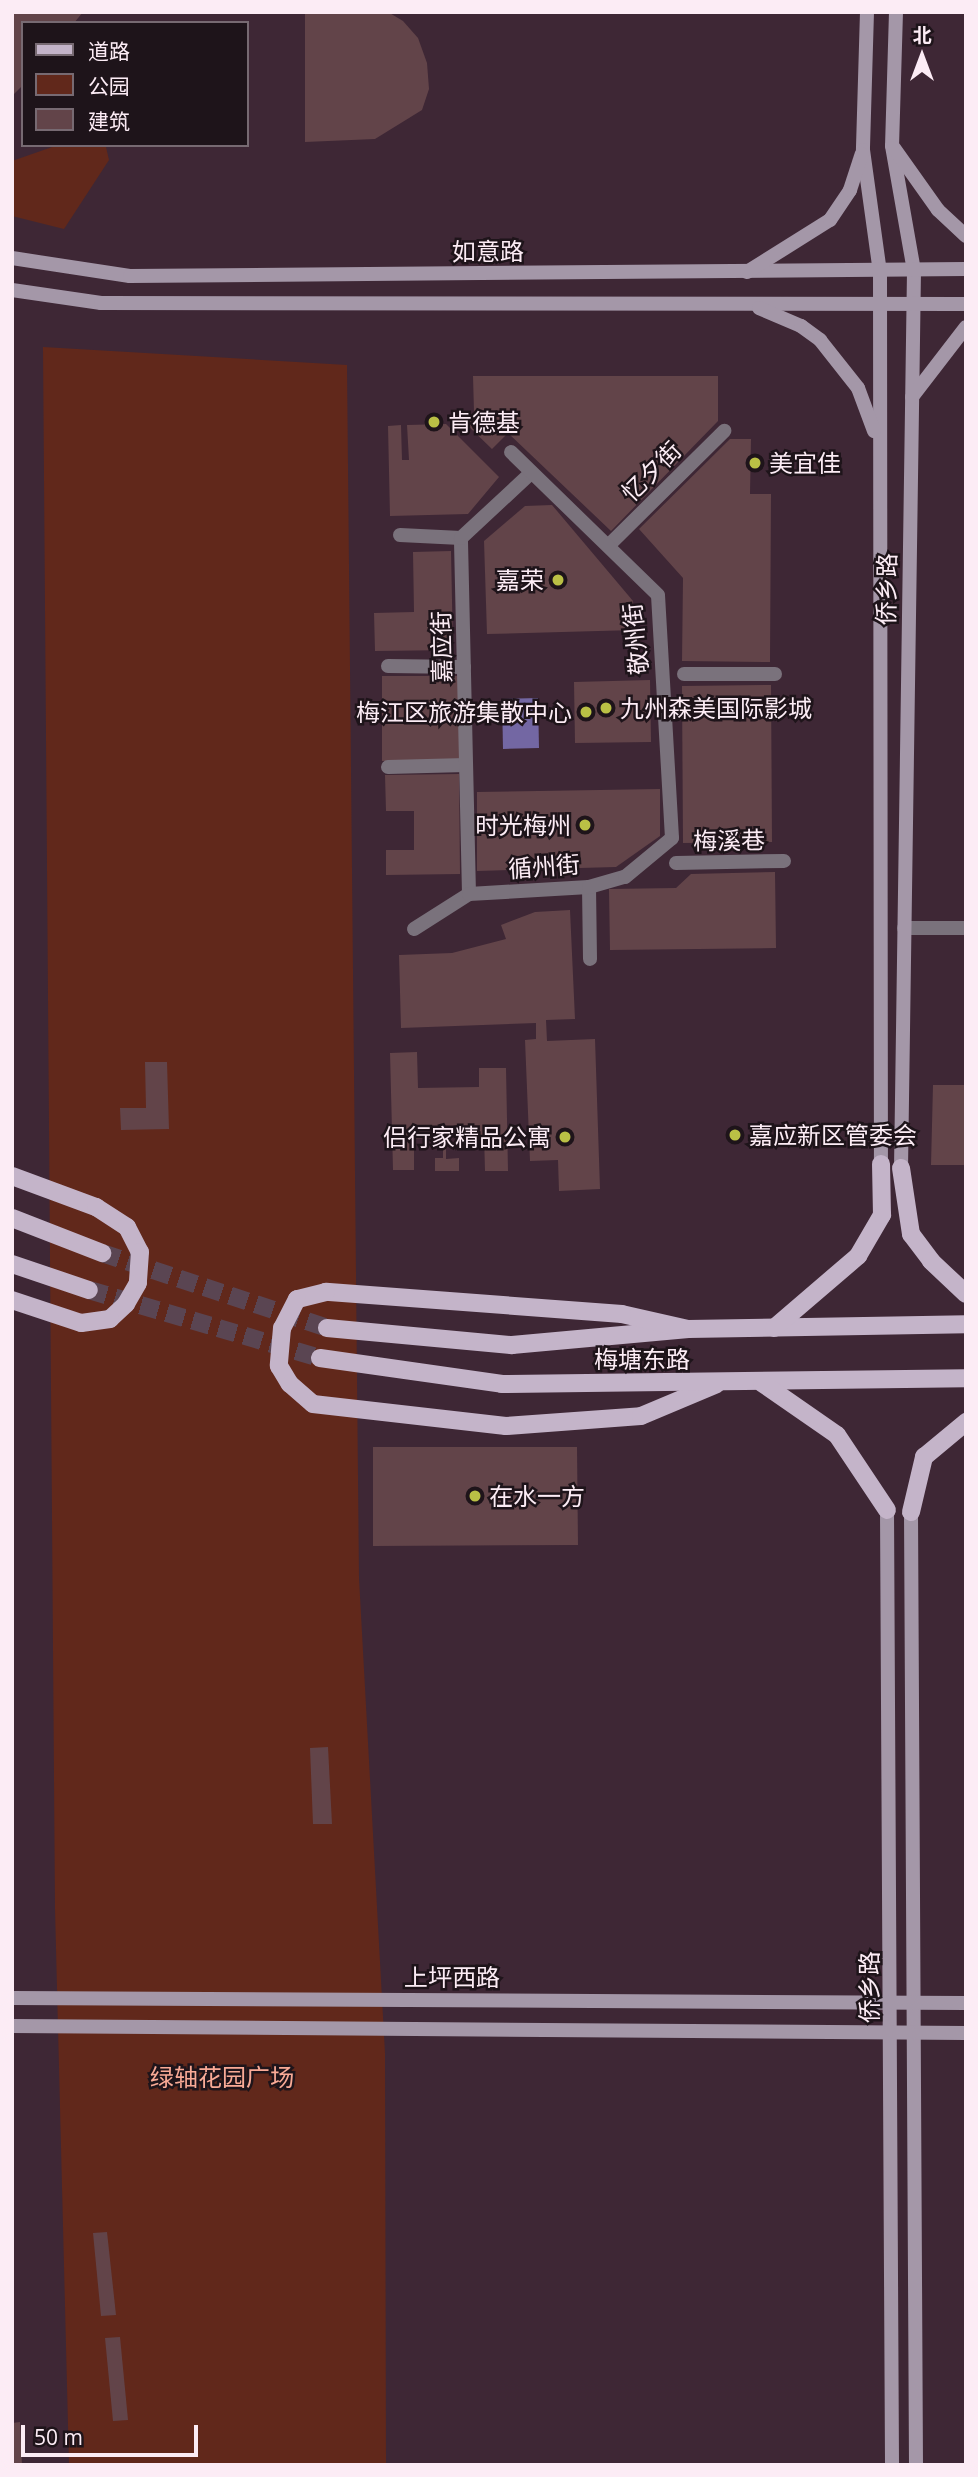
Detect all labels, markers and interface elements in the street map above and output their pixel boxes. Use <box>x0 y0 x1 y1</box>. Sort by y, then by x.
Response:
legend <box>21 21 248 147</box>
north arrow <box>887 21 957 91</box>
text: 北 <box>912 22 932 48</box>
text: 道路 <box>88 37 130 65</box>
text: 公园 <box>88 72 130 100</box>
text: 建筑 <box>88 107 130 135</box>
street label: 如意路 <box>452 237 524 265</box>
place label: 肯德基 <box>448 408 520 436</box>
marker: 肯德基 <box>426 414 442 430</box>
street label: 忆夕街 <box>615 435 687 507</box>
place label: 美宜佳 <box>769 449 841 477</box>
marker: 美宜佳 <box>747 455 763 471</box>
street label: 侨乡路 <box>871 553 901 625</box>
place label: 嘉荣 <box>496 566 544 594</box>
marker: 嘉荣 <box>550 572 566 588</box>
street label: 敬州街 <box>617 602 653 676</box>
street label: 嘉应街 <box>426 611 456 683</box>
place label: 九州森美国际影城 <box>620 694 812 722</box>
place label: 梅江区旅游集散中心 <box>356 698 572 726</box>
marker: 九州森美国际影城 <box>598 700 614 716</box>
marker: 梅江区旅游集散中心 <box>578 704 594 720</box>
place label: 时光梅州 <box>475 811 571 839</box>
marker: 时光梅州 <box>577 817 593 833</box>
street label: 梅溪巷 <box>693 825 765 855</box>
street label: 循州街 <box>507 849 581 883</box>
place label: 嘉应新区管委会 <box>749 1121 917 1149</box>
place label: 侣行家精品公寓 <box>383 1123 551 1151</box>
marker: 嘉应新区管委会 <box>727 1127 743 1143</box>
marker: 侣行家精品公寓 <box>557 1129 573 1145</box>
street label: 梅塘东路 <box>594 1345 690 1373</box>
place label: 在水一方 <box>489 1482 585 1510</box>
marker: 在水一方 <box>467 1488 483 1504</box>
street label: 侨乡路 <box>855 1951 883 2023</box>
street label: 上坪西路 <box>404 1963 500 1991</box>
park label: 绿轴花园广场 <box>150 2063 294 2091</box>
scale bar <box>24 2410 201 2454</box>
text: 50 m <box>34 2423 83 2451</box>

